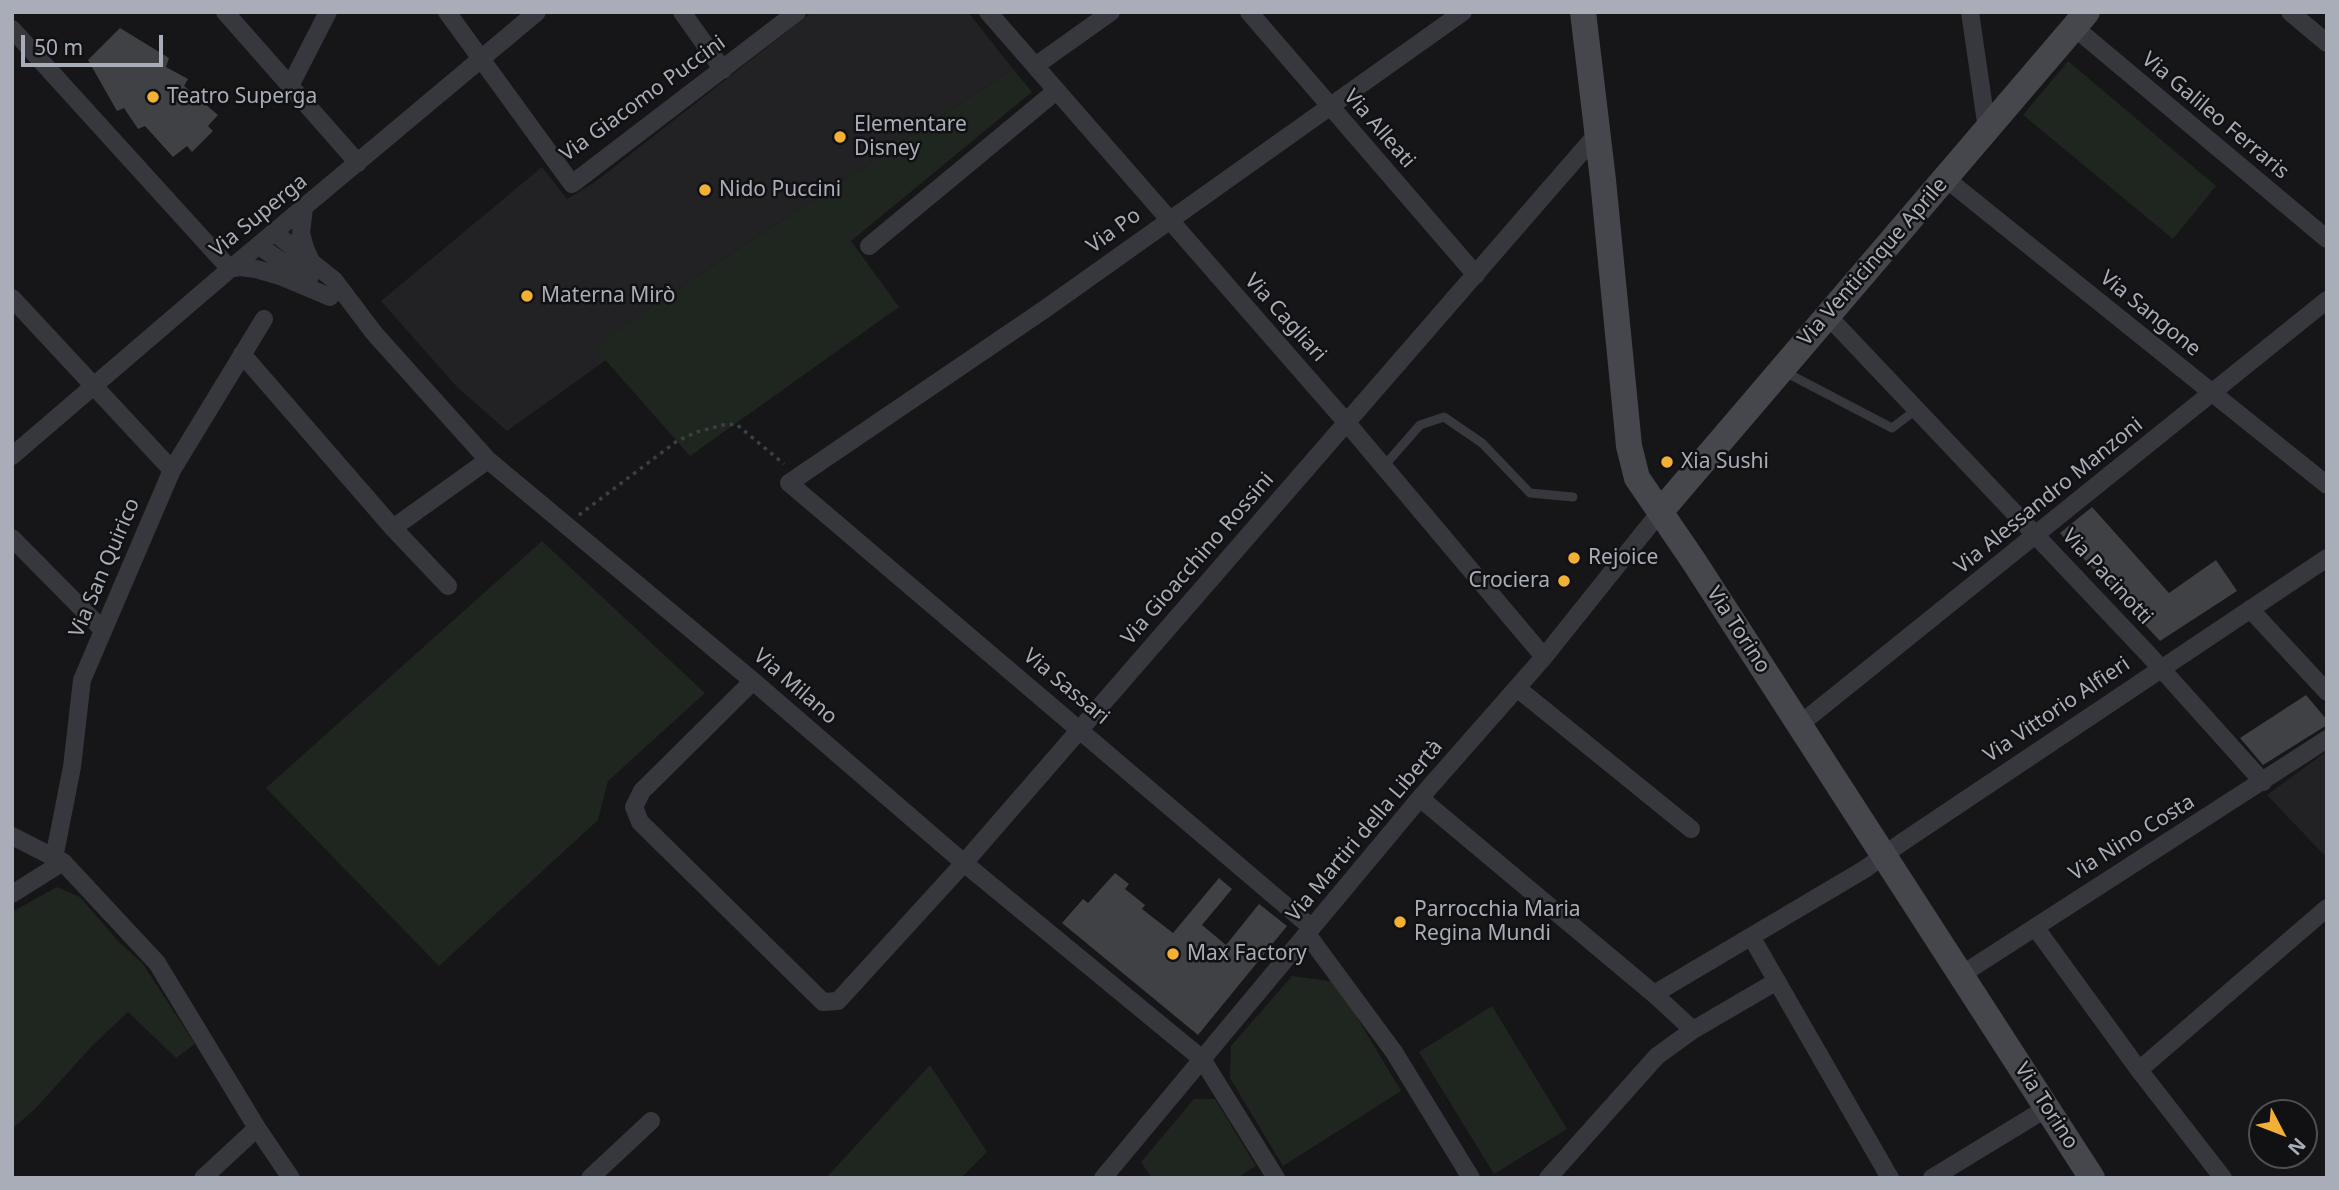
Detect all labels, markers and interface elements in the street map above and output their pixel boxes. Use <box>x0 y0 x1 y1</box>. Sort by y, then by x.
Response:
scale bar <box>24 21 166 65</box>
street label: Via Giacomo Puccini <box>556 31 730 167</box>
text: 50 m <box>34 33 83 61</box>
street label: Via Galileo Ferraris <box>2136 47 2294 185</box>
place label: Teatro Superga <box>167 84 317 110</box>
street label: Via Alleati <box>1338 84 1420 174</box>
marker: Teatro Superga <box>145 89 161 105</box>
place label: Elementare Disney <box>854 112 967 162</box>
marker: Elementare Disney <box>832 129 848 145</box>
street label: Via Superga <box>205 169 313 263</box>
street label: Via Venticinque Aprile <box>1793 173 1953 351</box>
place label: Nido Puccini <box>719 177 841 203</box>
marker: Nido Puccini <box>697 182 713 198</box>
street label: Via Po <box>1082 203 1146 259</box>
street label: Via Sangone <box>2095 266 2205 362</box>
street label: Via Cagliari <box>1239 269 1331 367</box>
place label: Materna Mirò <box>541 283 676 309</box>
marker: Materna Mirò <box>519 288 535 304</box>
street label: Via Alessandro Manzoni <box>1950 412 2148 580</box>
place label: Xia Sushi <box>1681 449 1769 475</box>
marker: Xia Sushi <box>1659 454 1675 470</box>
street label: Via Gioacchino Rossini <box>1116 468 1280 650</box>
street label: Via San Quirico <box>64 495 146 641</box>
street label: Via Pacinotti <box>2056 524 2158 630</box>
place label: Rejoice <box>1588 545 1658 571</box>
marker: Rejoice <box>1566 550 1582 566</box>
place label: Crociera <box>1468 568 1550 594</box>
marker: Crociera <box>1556 573 1572 589</box>
street label: Via Torino <box>1701 582 1775 678</box>
street label: Via Milano <box>748 644 842 730</box>
street label: Via Sassari <box>1018 644 1114 730</box>
street label: Via Vittorio Alfieri <box>1979 652 2135 768</box>
street label: Via Martiri della Libertà <box>1282 735 1448 927</box>
street label: Via Nino Costa <box>2065 789 2199 887</box>
place label: Parrocchia Maria Regina Mundi <box>1414 897 1581 947</box>
marker: Parrocchia Maria Regina Mundi <box>1392 914 1408 930</box>
place label: Max Factory <box>1187 941 1307 967</box>
marker: Max Factory <box>1165 946 1181 962</box>
street label: Via Torino <box>2009 1058 2083 1154</box>
north arrow <box>2248 1099 2318 1169</box>
text: N <box>2282 1132 2312 1161</box>

